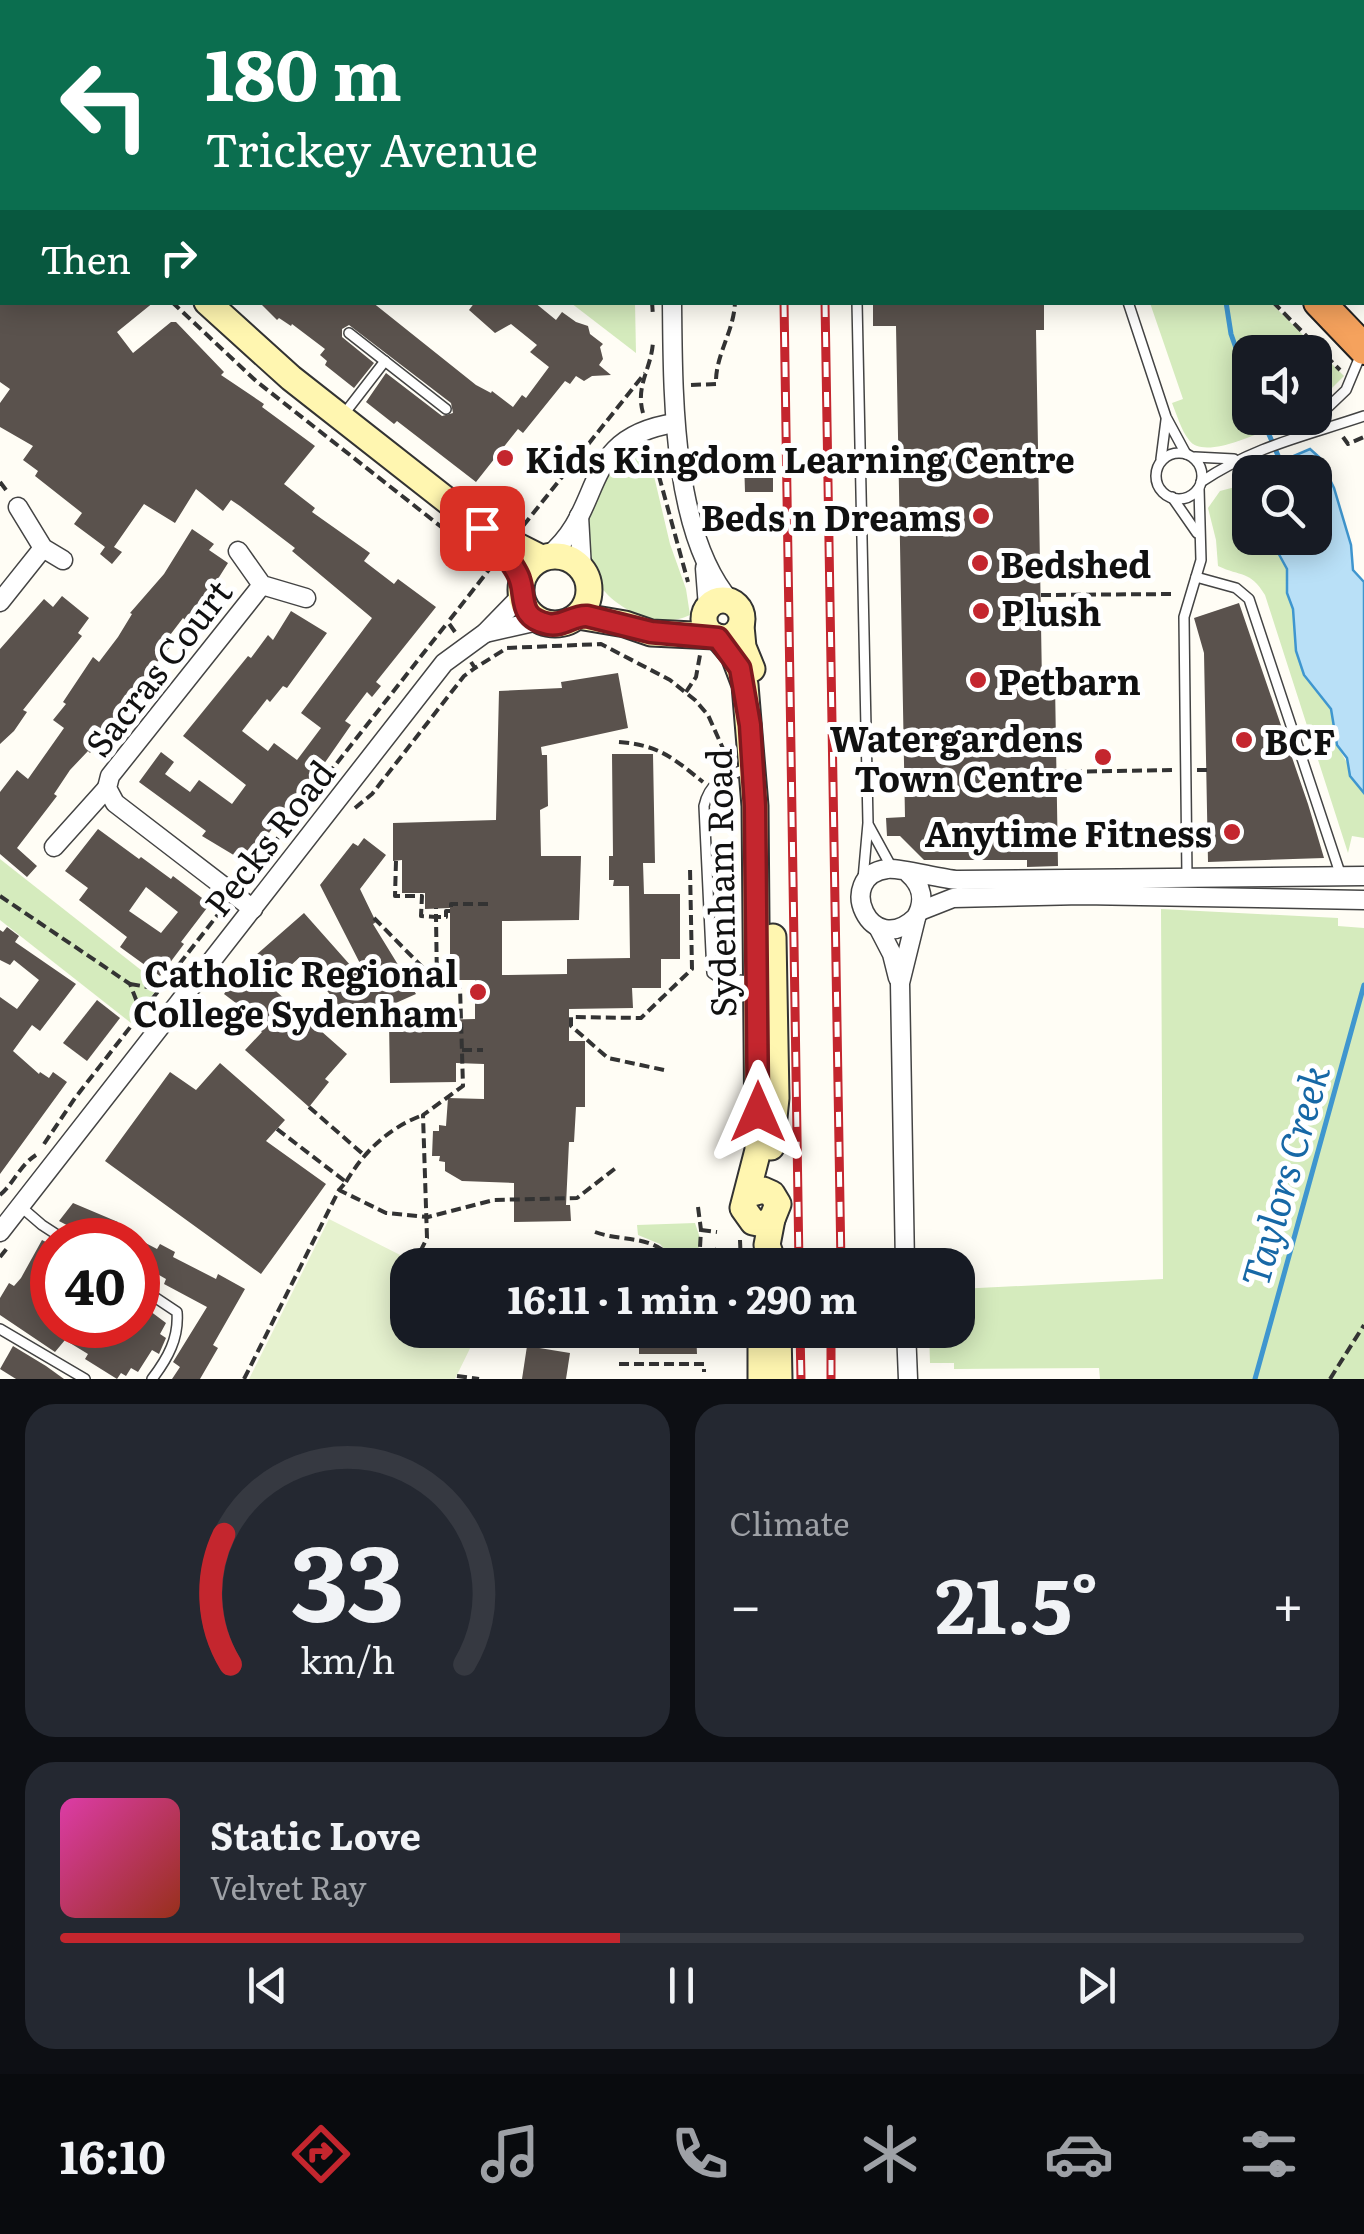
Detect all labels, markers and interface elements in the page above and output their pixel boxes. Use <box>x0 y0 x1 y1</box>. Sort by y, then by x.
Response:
text: 180 m <box>205 19 402 123</box>
icon: left <box>40 40 170 170</box>
text: Trickey Avenue <box>205 114 538 181</box>
text: Then <box>40 229 131 286</box>
icon: right <box>151 230 206 285</box>
map controls <box>1232 335 1332 555</box>
button: sound <box>1232 335 1332 435</box>
place label: Kids Kingdom Learning Centre <box>525 432 1075 484</box>
marker: Kids Kingdom Learning Centre <box>494 447 516 469</box>
button: search <box>1232 455 1332 555</box>
pin <box>440 486 525 571</box>
place label: Beds n Dreams <box>701 490 961 542</box>
icon: arrive <box>455 501 510 556</box>
marker: Beds n Dreams <box>970 505 992 527</box>
place label: Bedshed <box>1000 537 1151 589</box>
marker: Bedshed <box>969 552 991 574</box>
street label: Sacras Court <box>71 567 243 767</box>
place label: Plush <box>1001 585 1101 637</box>
marker: Plush <box>970 600 992 622</box>
place label: Petbarn <box>998 654 1141 706</box>
marker: Petbarn <box>967 669 989 691</box>
place label: Watergardens Town Centre <box>830 711 1083 803</box>
place label: BCF <box>1264 714 1335 766</box>
marker: BCF <box>1233 729 1255 751</box>
marker: Watergardens Town Centre <box>1092 746 1114 768</box>
street label: Pecks Road <box>190 748 346 926</box>
street label: Sydenham Road <box>691 748 747 1018</box>
place label: Anytime Fitness <box>925 806 1212 858</box>
marker: Anytime Fitness <box>1221 821 1243 843</box>
place label: Catholic Regional College Sydenham <box>133 946 458 1038</box>
marker: Catholic Regional College Sydenham <box>467 981 489 1003</box>
water label: Taylors Creek <box>1224 1057 1342 1292</box>
position arrow <box>706 1060 810 1164</box>
speed limit sign: 40 <box>30 1218 160 1348</box>
text: 16:11 · 1 min · 290 m <box>508 1269 857 1326</box>
text: Climate <box>730 1498 850 1546</box>
text: 33 <box>290 1500 404 1654</box>
text: 21.5° <box>935 1546 1098 1657</box>
text: − <box>730 1561 762 1643</box>
text: + <box>1272 1561 1304 1643</box>
text: km/h <box>300 1632 395 1685</box>
text: Static Love <box>210 1805 421 1862</box>
text: Velvet Ray <box>210 1862 366 1910</box>
icon: previous <box>240 1958 295 2013</box>
icon: pause <box>654 1958 709 2013</box>
icon: next <box>1069 1958 1124 2013</box>
icon: directions <box>286 2119 356 2189</box>
icon: music <box>475 2119 545 2189</box>
icon: phone <box>665 2119 735 2189</box>
icon: climate <box>855 2119 925 2189</box>
icon: car <box>1044 2119 1114 2189</box>
icon: filters <box>1234 2119 1304 2189</box>
text: 16:10 <box>60 2121 166 2188</box>

